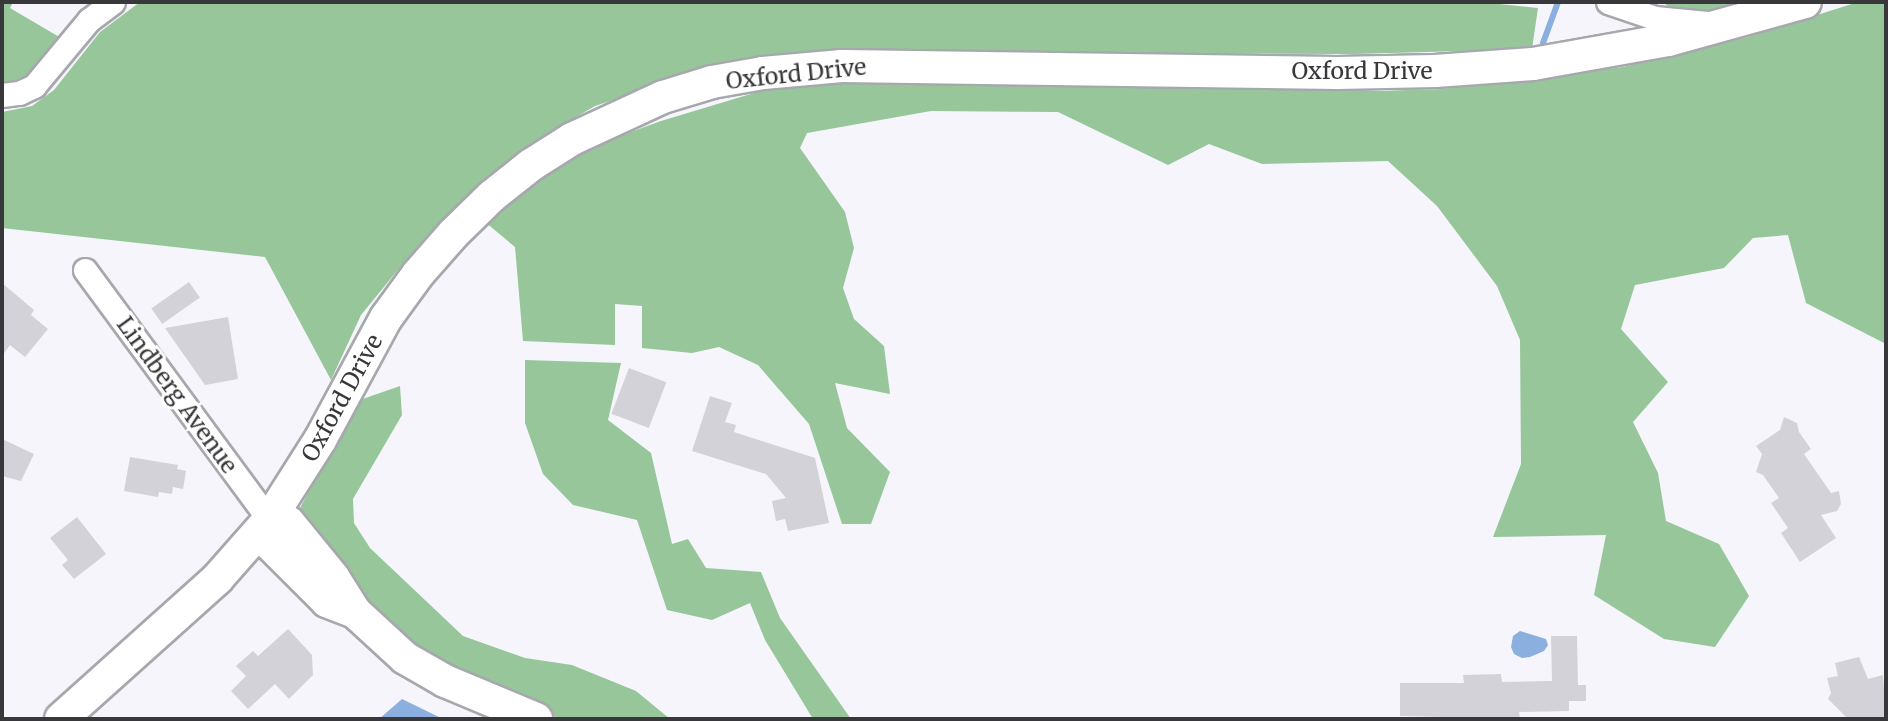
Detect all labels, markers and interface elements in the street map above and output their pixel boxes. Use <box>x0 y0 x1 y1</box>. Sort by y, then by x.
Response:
street label: Oxford Drive <box>724 53 868 95</box>
street label: Oxford Drive <box>1292 57 1432 85</box>
street label: Lindberg Avenue <box>111 311 243 479</box>
street label: Oxford Drive <box>296 330 388 466</box>

